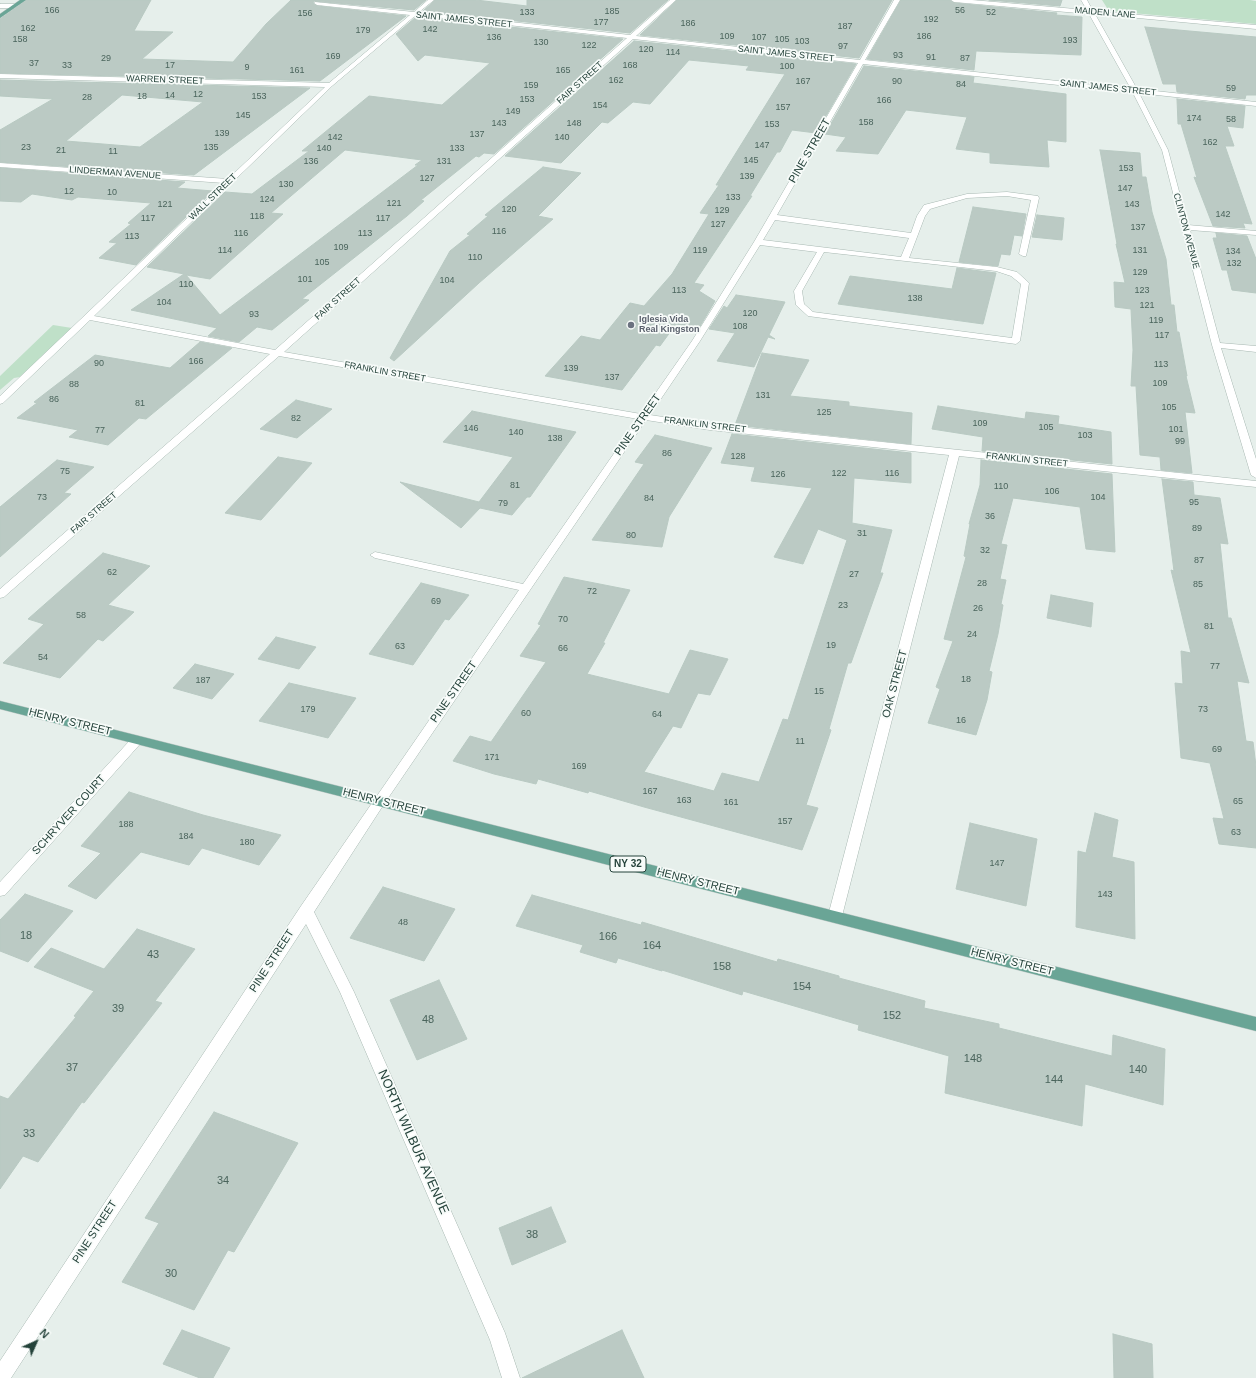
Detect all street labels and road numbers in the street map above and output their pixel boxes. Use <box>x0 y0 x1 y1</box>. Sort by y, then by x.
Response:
street label: MAIDEN LANE <box>1074 5 1136 21</box>
street label: SAINT JAMES STREET <box>415 10 513 30</box>
street label: SAINT JAMES STREET <box>737 44 835 64</box>
street label: FAIR STREET <box>555 60 605 106</box>
street label: WARREN STREET <box>126 73 204 87</box>
street label: SAINT JAMES STREET <box>1059 78 1157 98</box>
street label: PINE STREET <box>786 116 834 186</box>
street label: LINDERMAN AVENUE <box>69 164 161 182</box>
street label: WALL STREET <box>187 172 239 222</box>
street label: CLINTON AVENUE <box>1171 192 1201 270</box>
street label: FAIR STREET <box>313 276 363 322</box>
street label: FRANKLIN STREET <box>343 360 427 384</box>
street label: PINE STREET <box>612 392 664 458</box>
street label: FRANKLIN STREET <box>663 415 747 435</box>
street label: FRANKLIN STREET <box>985 450 1069 470</box>
street label: FAIR STREET <box>69 490 119 536</box>
street label: OAK STREET <box>880 649 910 719</box>
street label: PINE STREET <box>428 659 480 725</box>
street label: HENRY STREET <box>27 705 113 739</box>
street label: SCHRYVER COURT <box>30 772 108 858</box>
street label: HENRY STREET <box>341 785 427 819</box>
road number: NY 32 <box>610 856 646 872</box>
street label: HENRY STREET <box>655 865 741 899</box>
street label: PINE STREET <box>247 927 297 995</box>
street label: HENRY STREET <box>969 945 1055 979</box>
street label: NORTH WILBUR AVENUE <box>374 1067 452 1217</box>
street label: PINE STREET <box>70 1198 120 1266</box>

